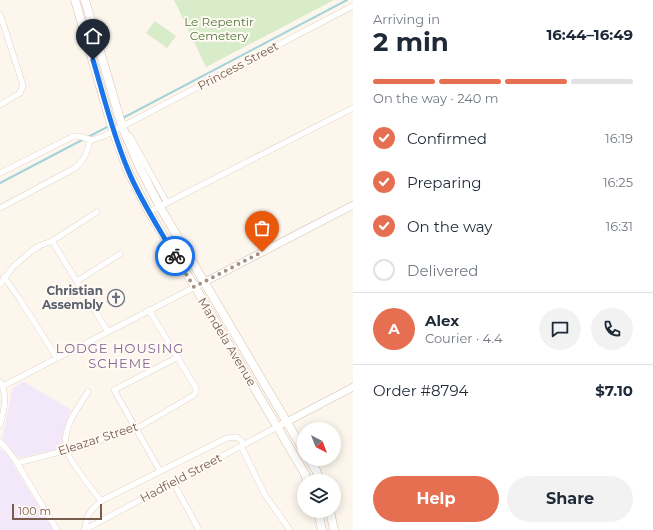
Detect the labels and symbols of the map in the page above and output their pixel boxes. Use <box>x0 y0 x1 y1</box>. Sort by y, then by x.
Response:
park label: Le Repentir Cemetery <box>184 14 254 43</box>
pin <box>76 19 110 60</box>
street label: Princess Street <box>195 38 281 93</box>
pin <box>245 211 279 252</box>
courier <box>155 236 195 276</box>
place label: Christian Assembly <box>41 283 104 312</box>
church icon: Christian Assembly <box>106 288 126 308</box>
street label: Mandela Avenue <box>195 295 260 389</box>
district label: LODGE HOUSING SCHEME <box>56 340 184 371</box>
street label: Eleazar Street <box>56 419 140 458</box>
north arrow <box>297 422 341 466</box>
street label: Hadfield Street <box>137 450 224 505</box>
scale bar <box>12 502 102 521</box>

